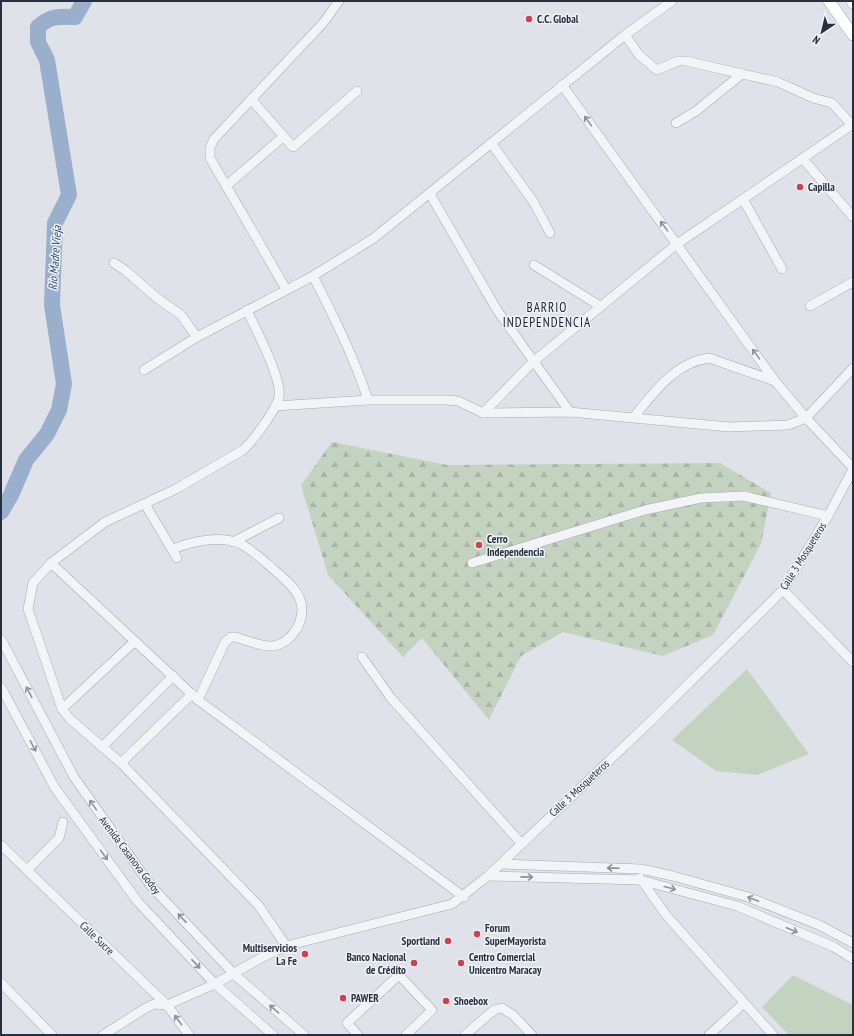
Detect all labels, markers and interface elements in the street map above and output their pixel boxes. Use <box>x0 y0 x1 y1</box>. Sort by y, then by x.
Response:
place label: C.C. Global <box>537 12 579 26</box>
north arrow <box>802 12 842 52</box>
marker: C.C. Global <box>524 14 534 24</box>
text: N <box>810 33 823 48</box>
one-way arrow <box>584 115 592 126</box>
place label: Capilla <box>808 180 835 194</box>
marker: Capilla <box>795 182 805 192</box>
one-way arrow <box>660 220 668 231</box>
water label: Río Madre Vieja <box>45 224 64 291</box>
district label: BARRIO INDEPENDENCIA <box>503 299 591 331</box>
one-way arrow <box>752 349 760 360</box>
street label: Calle 3 Mosqueteros <box>777 519 830 592</box>
place label: Cerro Independencia <box>487 532 545 559</box>
marker: Cerro Independencia <box>474 540 484 550</box>
one-way arrow <box>25 687 32 699</box>
one-way arrow <box>29 740 37 752</box>
street label: Calle 3 Mosqueteros <box>546 756 612 819</box>
one-way arrow <box>89 800 97 811</box>
street label: Avenida Casanova Godoy <box>96 813 164 897</box>
one-way arrow <box>99 849 108 860</box>
one-way arrow <box>607 864 620 872</box>
one-way arrow <box>520 873 533 881</box>
one-way arrow <box>663 885 676 892</box>
one-way arrow <box>748 894 760 902</box>
one-way arrow <box>177 913 186 924</box>
street label: Calle Sucre <box>77 918 117 958</box>
place label: Forum SuperMayorista <box>485 921 546 948</box>
one-way arrow <box>786 927 798 934</box>
marker: Forum SuperMayorista <box>472 929 482 939</box>
place label: Sportland <box>402 934 440 948</box>
marker: Sportland <box>443 936 453 946</box>
place label: Multiservicios La Fe <box>243 941 297 968</box>
marker: Multiservicios La Fe <box>300 949 310 959</box>
place label: Banco Nacional de Crédito <box>346 950 406 977</box>
place label: Centro Comercial Unicentro Maracay <box>469 950 542 977</box>
marker: Banco Nacional de Crédito <box>409 958 419 968</box>
marker: Centro Comercial Unicentro Maracay <box>456 958 466 968</box>
one-way arrow <box>191 959 200 969</box>
place label: PAWER <box>351 991 379 1005</box>
marker: PAWER <box>338 993 348 1003</box>
place label: Shoebox <box>454 994 488 1008</box>
marker: Shoebox <box>441 996 451 1006</box>
one-way arrow <box>269 1005 280 1014</box>
one-way arrow <box>173 1015 182 1026</box>

